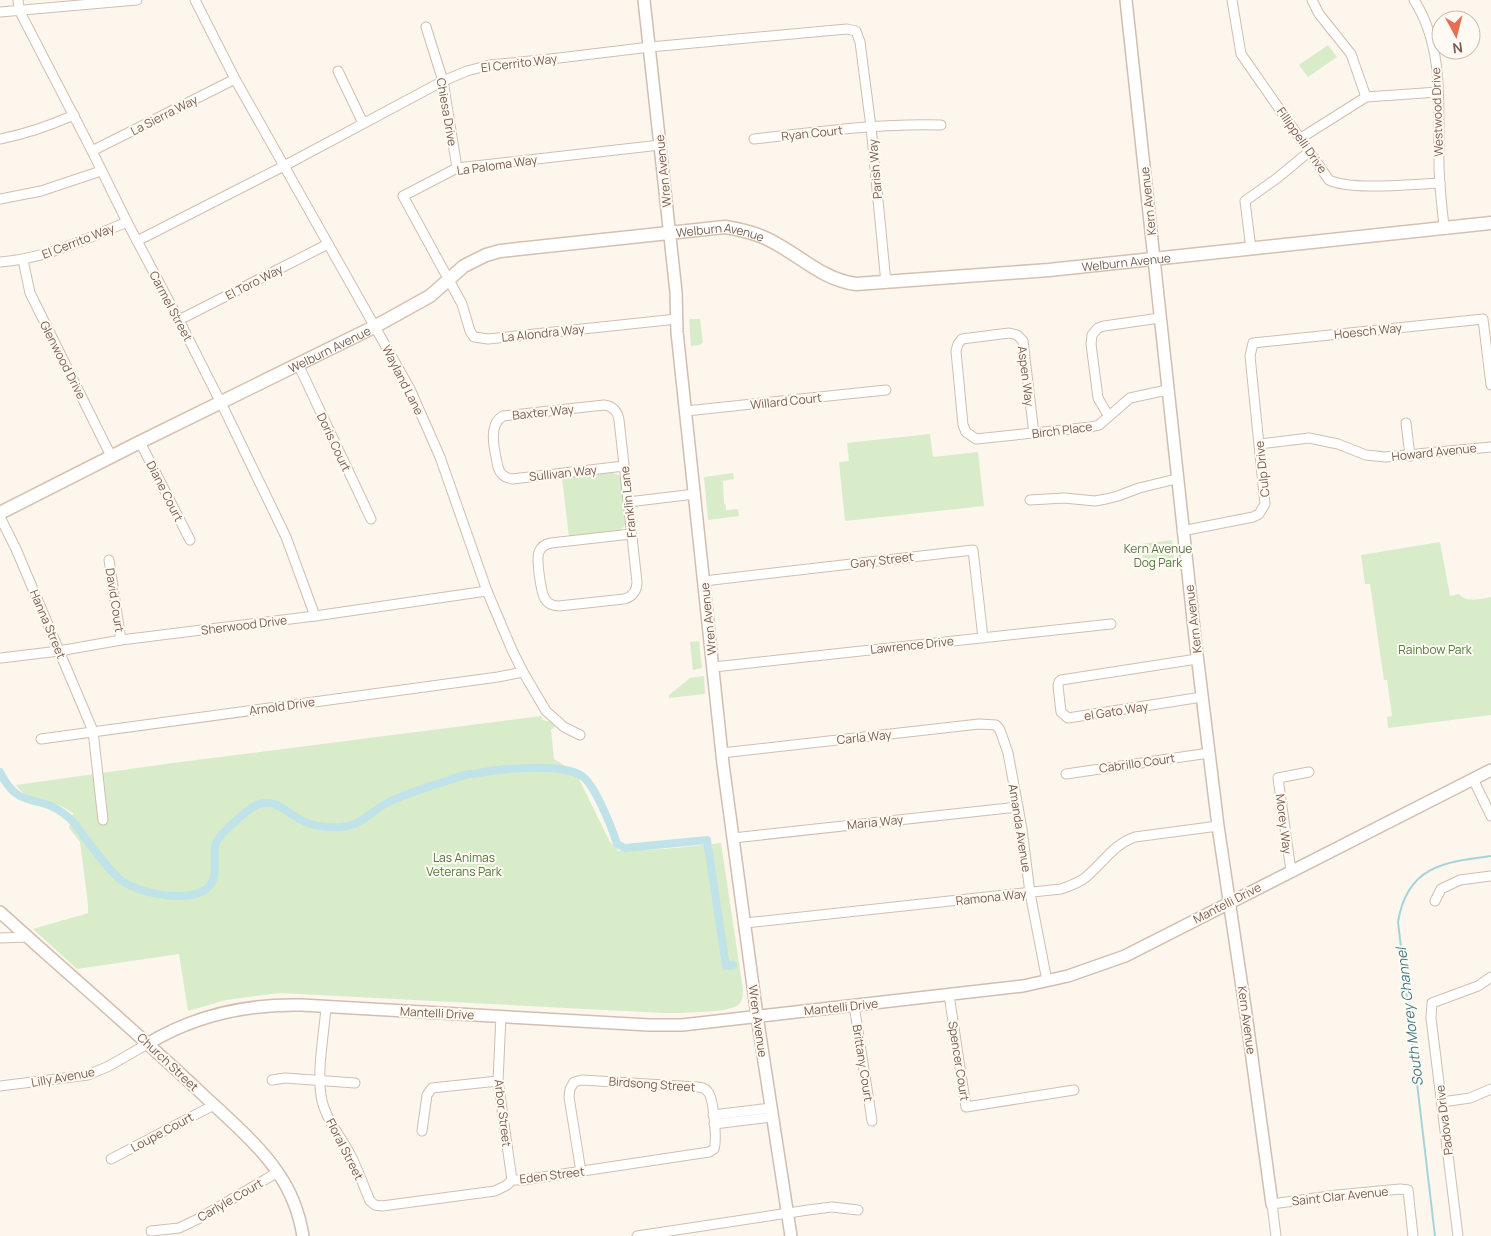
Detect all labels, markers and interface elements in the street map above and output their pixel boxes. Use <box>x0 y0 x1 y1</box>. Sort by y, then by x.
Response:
north arrow <box>1431 10 1481 60</box>
text: N <box>1451 38 1464 58</box>
street label: El Cerrito Way <box>480 50 559 76</box>
street label: Westwood Drive <box>1427 67 1447 157</box>
street label: Chiesa Drive <box>433 77 461 147</box>
street label: La Sierra Way <box>128 91 201 139</box>
street label: Fillippelli Drive <box>1273 103 1331 177</box>
street label: Ryan Court <box>780 121 844 145</box>
street label: Wren Avenue <box>651 134 675 208</box>
street label: Parish Way <box>864 138 886 200</box>
street label: La Paloma Way <box>456 151 539 179</box>
street label: Kern Avenue <box>1136 166 1160 236</box>
street label: Welburn Avenue <box>675 218 767 245</box>
street label: El Cerrito Way <box>39 219 117 263</box>
street label: Welburn Avenue <box>1081 249 1172 275</box>
street label: El Toro Way <box>222 260 286 304</box>
street label: Carmel Street <box>145 268 197 344</box>
street label: Glenwood Drive <box>36 318 90 402</box>
street label: Hoesch Way <box>1333 319 1403 343</box>
street label: La Alondra Way <box>501 320 586 346</box>
street label: Welburn Avenue <box>285 322 373 376</box>
street label: Wayland Lane <box>378 342 428 418</box>
street label: Aspen Way <box>1014 345 1038 408</box>
street label: Willard Court <box>749 389 823 413</box>
street label: Baxter Way <box>511 400 575 424</box>
street label: Doris Court <box>313 410 355 474</box>
street label: Birch Place <box>1031 418 1093 442</box>
street label: Howard Avenue <box>1391 439 1477 465</box>
street label: Culp Drive <box>1251 440 1273 498</box>
street label: Diane Court <box>142 458 188 524</box>
street label: Sullivan Way <box>528 461 598 485</box>
street label: Franklin Lane <box>616 465 640 539</box>
park label: Kern Avenue Dog Park <box>1124 540 1192 571</box>
street label: Gary Street <box>850 548 915 572</box>
street label: David Court <box>102 567 128 634</box>
street label: Wren Avenue <box>696 582 720 656</box>
street label: Kern Avenue <box>1180 584 1206 654</box>
street label: Hanna Street <box>26 587 70 661</box>
street label: Sherwood Drive <box>200 611 288 639</box>
street label: Lawrence Drive <box>869 632 955 658</box>
park label: Rainbow Park <box>1398 641 1473 658</box>
street label: Arnold Drive <box>248 693 316 719</box>
street label: el Gato Way <box>1083 697 1150 724</box>
street label: Carla Way <box>836 726 893 748</box>
street label: Cabrillo Court <box>1098 749 1176 777</box>
street label: Amanda Avenue <box>1005 783 1035 873</box>
street label: Morey Way <box>1272 793 1296 856</box>
street label: Maria Way <box>846 811 905 833</box>
park label: Las Animas Veterans Park <box>426 849 503 880</box>
street label: Mantelli Drive <box>1190 879 1264 927</box>
street label: Ramona Way <box>955 885 1028 909</box>
water label: South Morey Channel <box>1391 945 1427 1087</box>
street label: Wren Avenue <box>745 984 771 1058</box>
street label: Kern Avenue <box>1234 985 1260 1055</box>
street label: Mantelli Drive <box>803 995 879 1019</box>
street label: Mantelli Drive <box>399 1003 475 1023</box>
street label: Spencer Court <box>944 1020 974 1102</box>
street label: Brittany Court <box>849 1023 877 1103</box>
street label: Church Street <box>134 1029 203 1095</box>
street label: Lilly Avenue <box>30 1063 96 1091</box>
street label: Birdsong Street <box>608 1072 696 1096</box>
street label: Arbor Street <box>490 1078 516 1148</box>
street label: Padova Drive <box>1431 1084 1457 1156</box>
street label: Loupe Court <box>128 1108 197 1156</box>
street label: Floral Street <box>322 1115 368 1183</box>
street label: Eden Street <box>518 1163 586 1187</box>
street label: Carlyle Court <box>194 1174 266 1226</box>
street label: Saint Clar Avenue <box>1291 1182 1389 1210</box>

